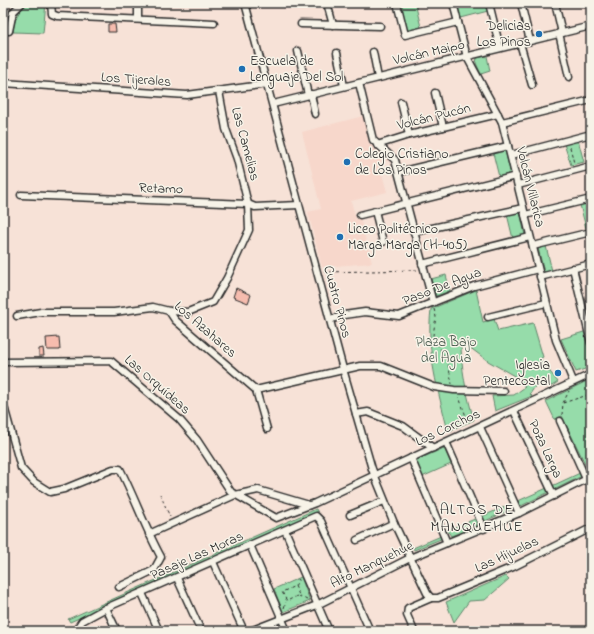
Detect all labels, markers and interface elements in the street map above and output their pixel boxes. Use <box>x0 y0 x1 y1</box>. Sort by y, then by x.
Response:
place label: Delicias Los Pinos <box>477 16 531 53</box>
marker: Delicias Los Pinos <box>534 29 544 39</box>
street label: Volcán Maipo <box>390 35 467 72</box>
place label: Escuela de Lenguaje Del Sol <box>250 51 343 89</box>
marker: Escuela de Lenguaje Del Sol <box>237 64 247 74</box>
street label: Los Tijerales <box>100 67 172 93</box>
street label: Volcán Pucón <box>394 98 473 137</box>
street label: Las Camelias <box>225 105 265 183</box>
place label: Colegio Cristiano de Los Pinos <box>355 144 448 181</box>
street label: Volcán Villarica <box>510 144 550 229</box>
marker: Colegio Cristiano de Los Pinos <box>342 157 352 167</box>
street label: Retamo <box>138 178 184 200</box>
place label: Liceo Politécnico Marga Marga (H-405) <box>348 219 467 257</box>
marker: Liceo Politécnico Marga Marga (H-405) <box>335 232 345 242</box>
street label: Paso De Agua <box>399 262 485 313</box>
street label: Cuatro Pinos <box>317 263 357 341</box>
street label: Los Azahares <box>169 297 241 363</box>
park label: Plaza Bajo del Agua <box>415 332 477 370</box>
street label: Las Orquídeas <box>119 350 195 420</box>
place label: Iglesia Pentecostal <box>483 355 550 392</box>
marker: Iglesia Pentecostal <box>553 368 563 378</box>
street label: Los Corchos <box>412 404 484 452</box>
street label: Poza Larga <box>521 416 568 482</box>
district label: ALTOS DE MANQUEHUE <box>431 499 523 538</box>
street label: Pasaje Las Moras <box>147 526 247 586</box>
street label: Las Hijuelas <box>472 531 542 579</box>
street label: Alto Manquehue <box>327 535 418 594</box>

